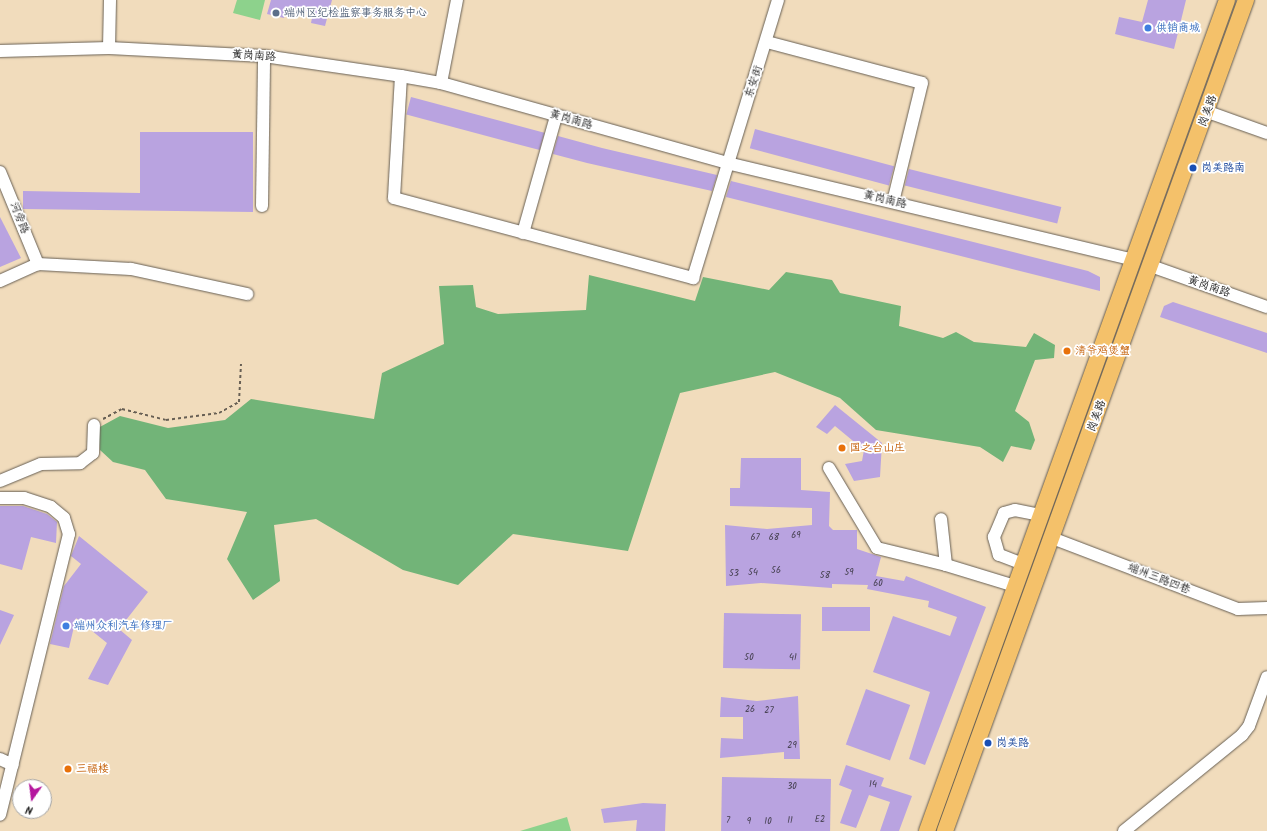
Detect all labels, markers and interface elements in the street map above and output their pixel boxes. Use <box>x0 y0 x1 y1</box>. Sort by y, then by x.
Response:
place label: 端州区纪检监察事务服务中心 <box>284 6 427 20</box>
marker: 端州区纪检监察事务服务中心 <box>271 8 281 18</box>
place label: 供销商城 <box>1156 21 1200 35</box>
marker: 供销商城 <box>1143 23 1153 33</box>
street label: 黄岗南路 <box>232 48 276 64</box>
street label: 东安街 <box>743 64 765 100</box>
street label: 岗美路 <box>1196 93 1220 129</box>
street label: 黄岗南路 <box>548 108 594 132</box>
place label: 岗美路南 <box>1201 161 1245 175</box>
marker: 岗美路南 <box>1188 163 1198 173</box>
street label: 黄岗南路 <box>862 189 908 211</box>
street label: 河旁路 <box>7 200 31 236</box>
street label: 黄岗南路 <box>1186 274 1232 300</box>
place label: 清爷鸡煲蟹 <box>1075 344 1130 358</box>
marker: 清爷鸡煲蟹 <box>1062 346 1072 356</box>
street label: 岗美路 <box>1085 398 1109 434</box>
place label: 国之台山庄 <box>850 441 905 455</box>
marker: 国之台山庄 <box>837 443 847 453</box>
house number: 69 <box>791 531 801 541</box>
house number: 67 <box>750 533 760 543</box>
house number: 68 <box>769 533 779 543</box>
street label: 端州三路四巷 <box>1126 561 1192 597</box>
house number: 56 <box>771 566 781 576</box>
house number: 54 <box>748 568 758 578</box>
house number: 59 <box>844 568 854 578</box>
house number: 53 <box>729 569 739 579</box>
house number: 58 <box>820 571 830 581</box>
house number: 60 <box>873 579 883 589</box>
place label: 端州众利汽车修理厂 <box>74 619 173 633</box>
marker: 端州众利汽车修理厂 <box>61 621 71 631</box>
house number: 50 <box>744 653 754 663</box>
house number: 41 <box>789 653 797 663</box>
house number: 26 <box>745 705 755 715</box>
house number: 27 <box>764 706 774 716</box>
place label: 岗美路 <box>996 736 1029 750</box>
marker: 岗美路 <box>983 738 993 748</box>
house number: 29 <box>787 741 797 751</box>
place label: 三福楼 <box>76 762 109 776</box>
marker: 三福楼 <box>63 764 73 774</box>
north arrow <box>12 779 52 819</box>
house number: 14 <box>869 780 877 790</box>
house number: 30 <box>787 782 797 792</box>
text: N <box>24 800 35 819</box>
house number: E2 <box>815 815 825 825</box>
house number: 7 <box>726 816 730 826</box>
house number: 11 <box>787 816 793 826</box>
house number: 9 <box>747 817 751 827</box>
house number: 10 <box>764 817 772 827</box>

